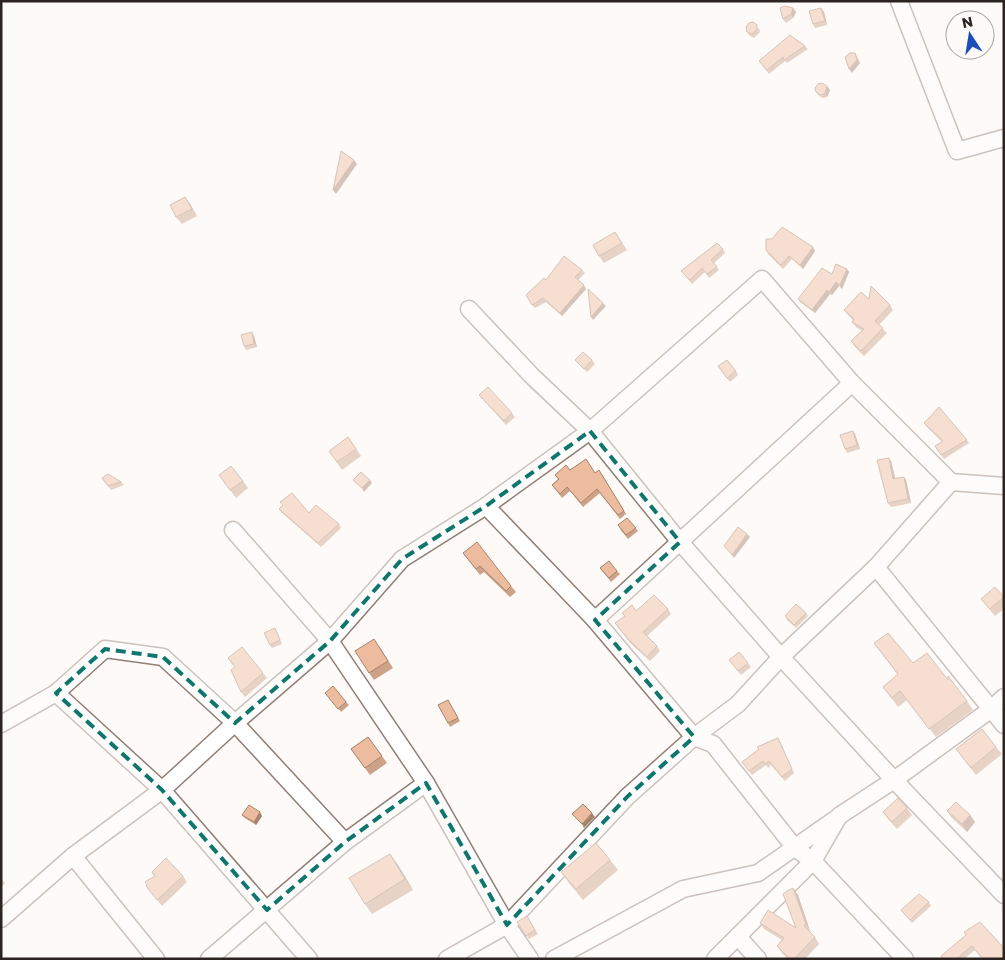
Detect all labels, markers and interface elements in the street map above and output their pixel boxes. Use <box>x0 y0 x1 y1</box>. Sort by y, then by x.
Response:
north arrow <box>945 10 995 60</box>
text: N <box>960 11 975 33</box>

